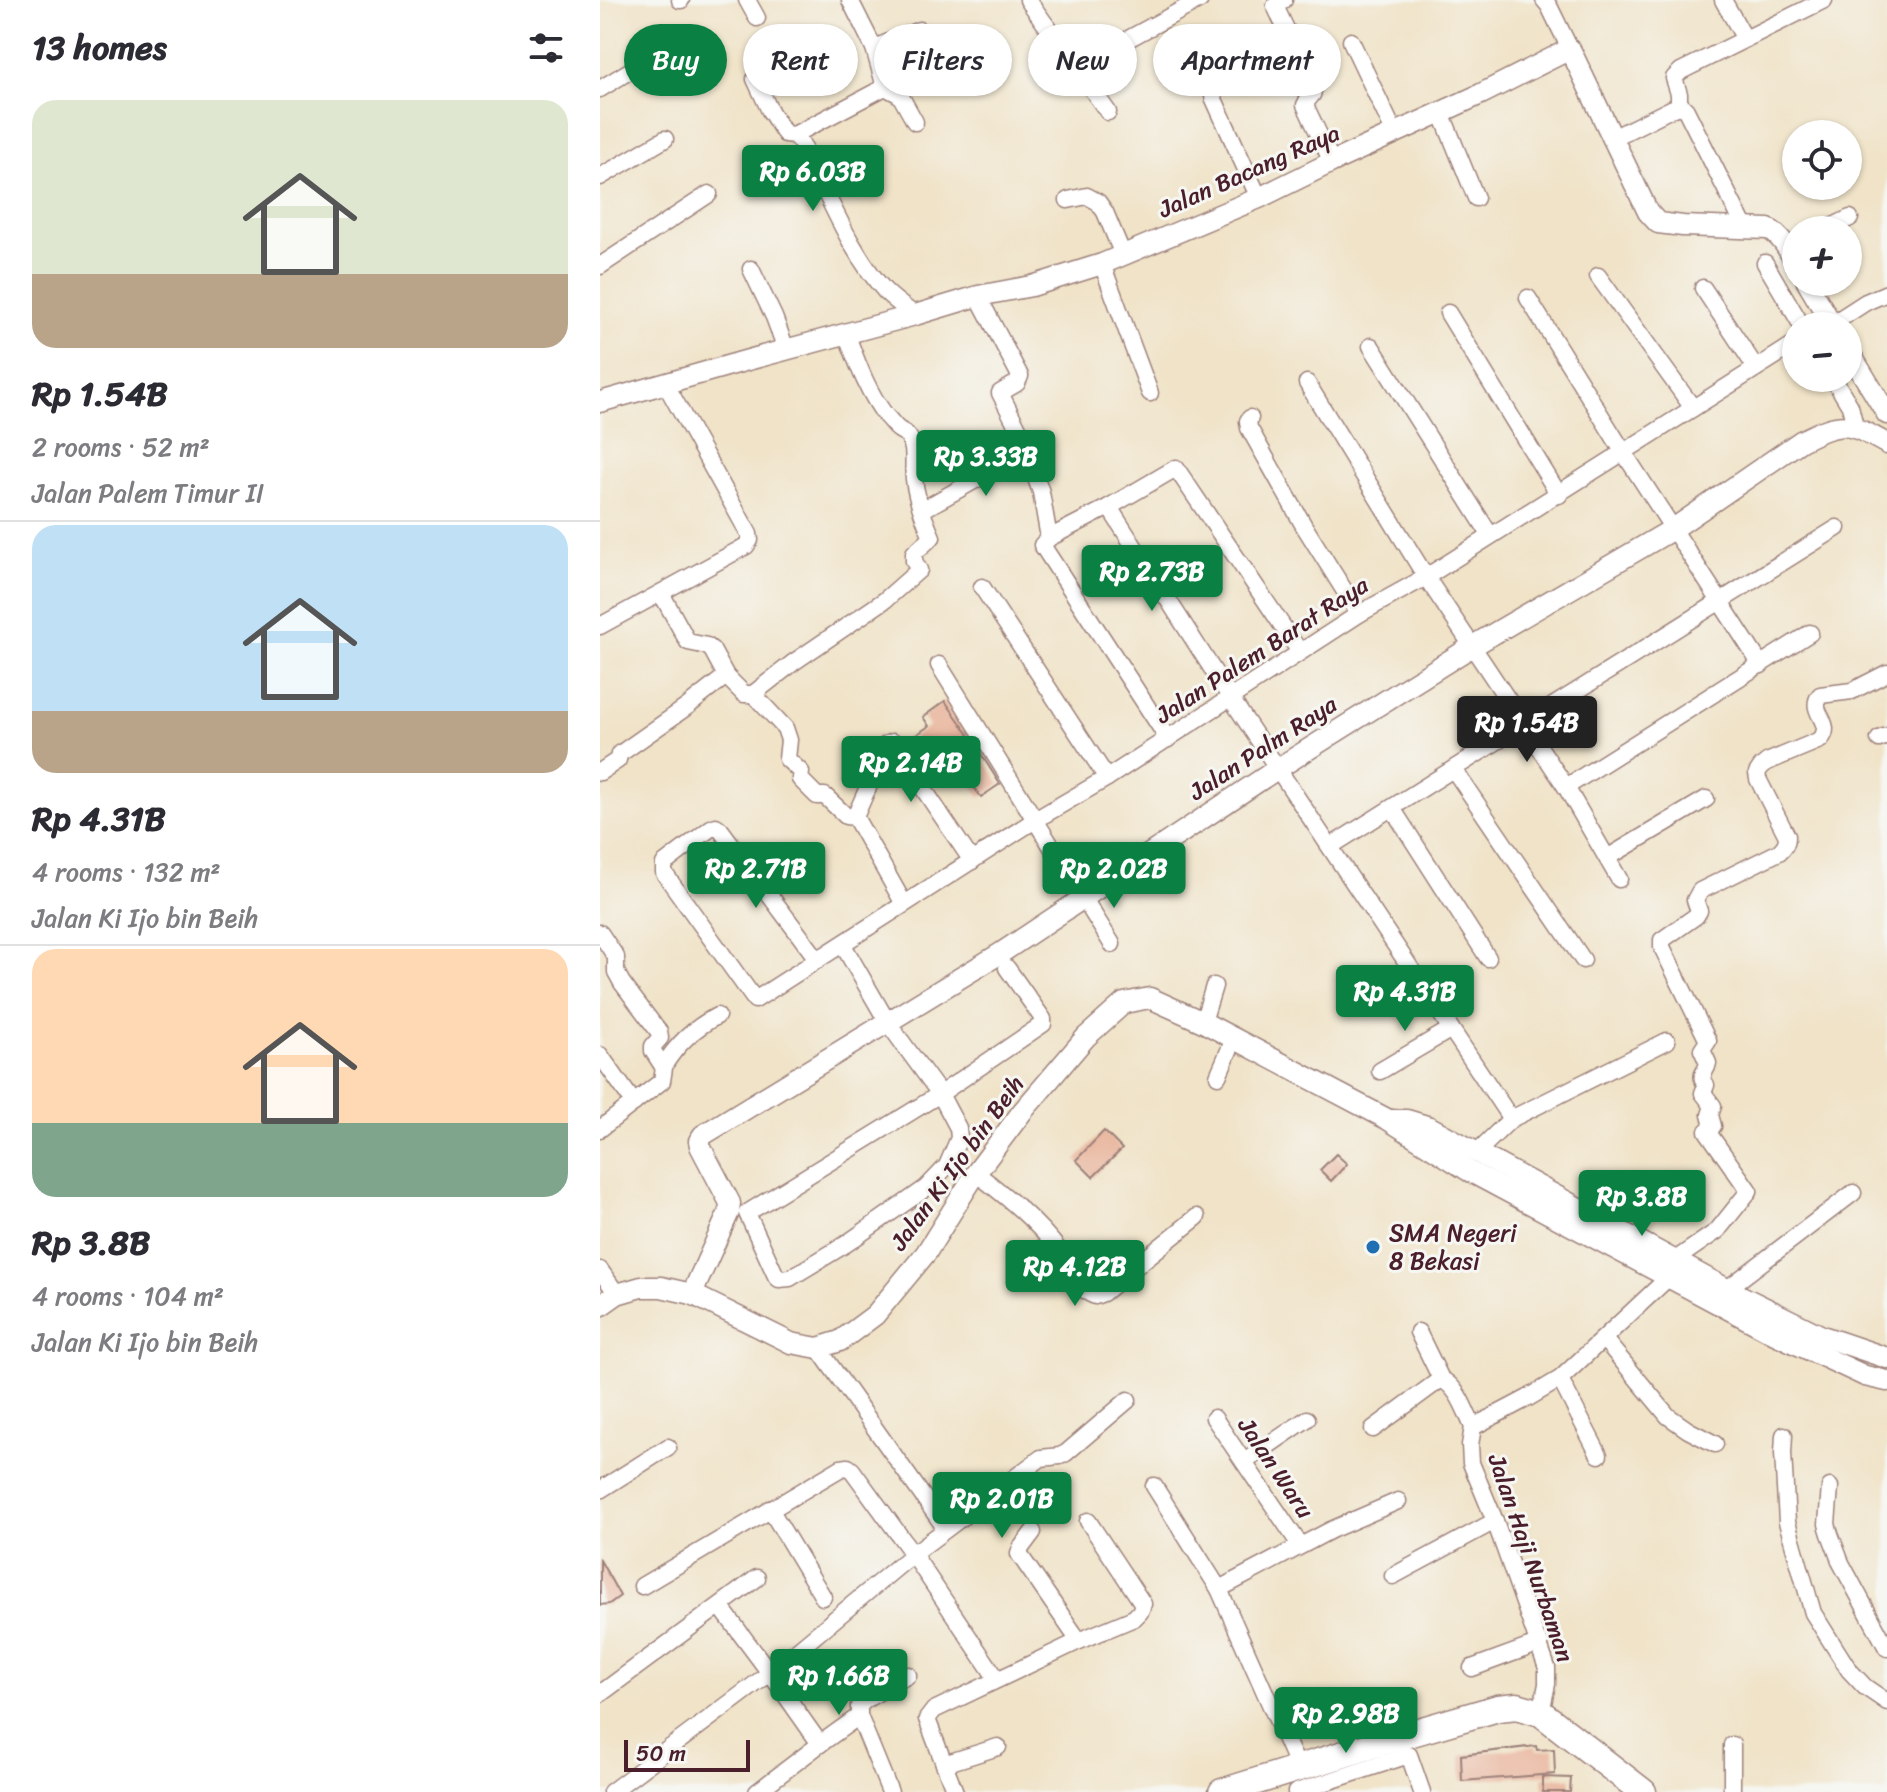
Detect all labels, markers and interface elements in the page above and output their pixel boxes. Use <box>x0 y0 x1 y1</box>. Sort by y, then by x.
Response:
text: 13 homes <box>32 18 167 78</box>
chip: Buy <box>624 24 727 96</box>
chip: Rent <box>743 24 858 96</box>
chip: Filters <box>874 24 1012 96</box>
chip: New <box>1028 24 1137 96</box>
chip: Apartment <box>1153 24 1341 96</box>
icon: filters <box>524 26 568 70</box>
street label: Jalan Bacang Raya <box>1150 112 1347 230</box>
map controls <box>1782 120 1862 392</box>
button: locate <box>1782 120 1862 200</box>
pin: Rp 6.03B <box>730 145 896 213</box>
text: Rp 6.03B <box>760 148 866 194</box>
icon: home <box>228 152 372 296</box>
button: + <box>1782 216 1862 296</box>
button: − <box>1782 312 1862 392</box>
text: Rp 1.54B <box>32 364 168 424</box>
text: 2 rooms · 52 m² <box>32 424 210 470</box>
pin: Rp 3.33B <box>903 430 1069 498</box>
text: Rp 3.33B <box>934 433 1038 479</box>
text: Jalan Palem Timur II <box>32 470 264 516</box>
pin: Rp 2.73B <box>1069 545 1235 613</box>
text: Rp 2.73B <box>1100 548 1204 594</box>
street label: Jalan Palem Barat Raya <box>1146 564 1378 736</box>
icon: home <box>228 577 372 721</box>
street label: Jalan Palm Raya <box>1179 684 1346 812</box>
pin: Rp 1.54B <box>1444 696 1610 764</box>
text: Rp 1.54B <box>1475 699 1579 745</box>
pin: Rp 2.14B <box>828 736 994 804</box>
text: Rp 2.14B <box>860 739 962 785</box>
text: Rp 4.31B <box>32 789 166 849</box>
pin: Rp 2.71B <box>673 842 839 910</box>
pin: Rp 2.02B <box>1031 842 1197 910</box>
text: Rp 2.71B <box>705 845 807 891</box>
text: Rp 2.02B <box>1061 845 1167 891</box>
text: 4 rooms · 132 m² <box>32 849 221 895</box>
text: Jalan Ki Ijo bin Beih <box>32 895 258 941</box>
pin: Rp 4.31B <box>1322 965 1488 1033</box>
text: Rp 4.31B <box>1354 968 1456 1014</box>
icon: home <box>228 1001 372 1145</box>
street label: Jalan Ki Ijo bin Beih <box>878 1066 1035 1261</box>
pin: Rp 3.8B <box>1568 1170 1716 1238</box>
text: Rp 3.8B <box>1597 1173 1687 1219</box>
place label: SMA Negeri 8 Bekasi <box>1389 1212 1517 1282</box>
text: Rp 3.8B <box>32 1213 151 1273</box>
marker: SMA Negeri 8 Bekasi <box>1364 1238 1382 1256</box>
pin: Rp 4.12B <box>992 1240 1158 1308</box>
text: Rp 4.12B <box>1024 1243 1126 1289</box>
text: 4 rooms · 104 m² <box>32 1273 224 1319</box>
text: Jalan Ki Ijo bin Beih <box>32 1319 258 1365</box>
street label: Jalan Waru <box>1226 1408 1326 1527</box>
street label: Jalan Haji Nurbaman <box>1475 1447 1586 1668</box>
pin: Rp 2.01B <box>919 1472 1085 1540</box>
text: Rp 2.01B <box>950 1475 1054 1521</box>
pin: Rp 1.66B <box>756 1649 922 1717</box>
text: Rp 1.66B <box>788 1652 890 1698</box>
pin: Rp 2.98B <box>1263 1687 1429 1755</box>
text: Rp 2.98B <box>1292 1690 1400 1736</box>
text: 50 m <box>636 1734 686 1773</box>
scale bar <box>624 1736 750 1772</box>

